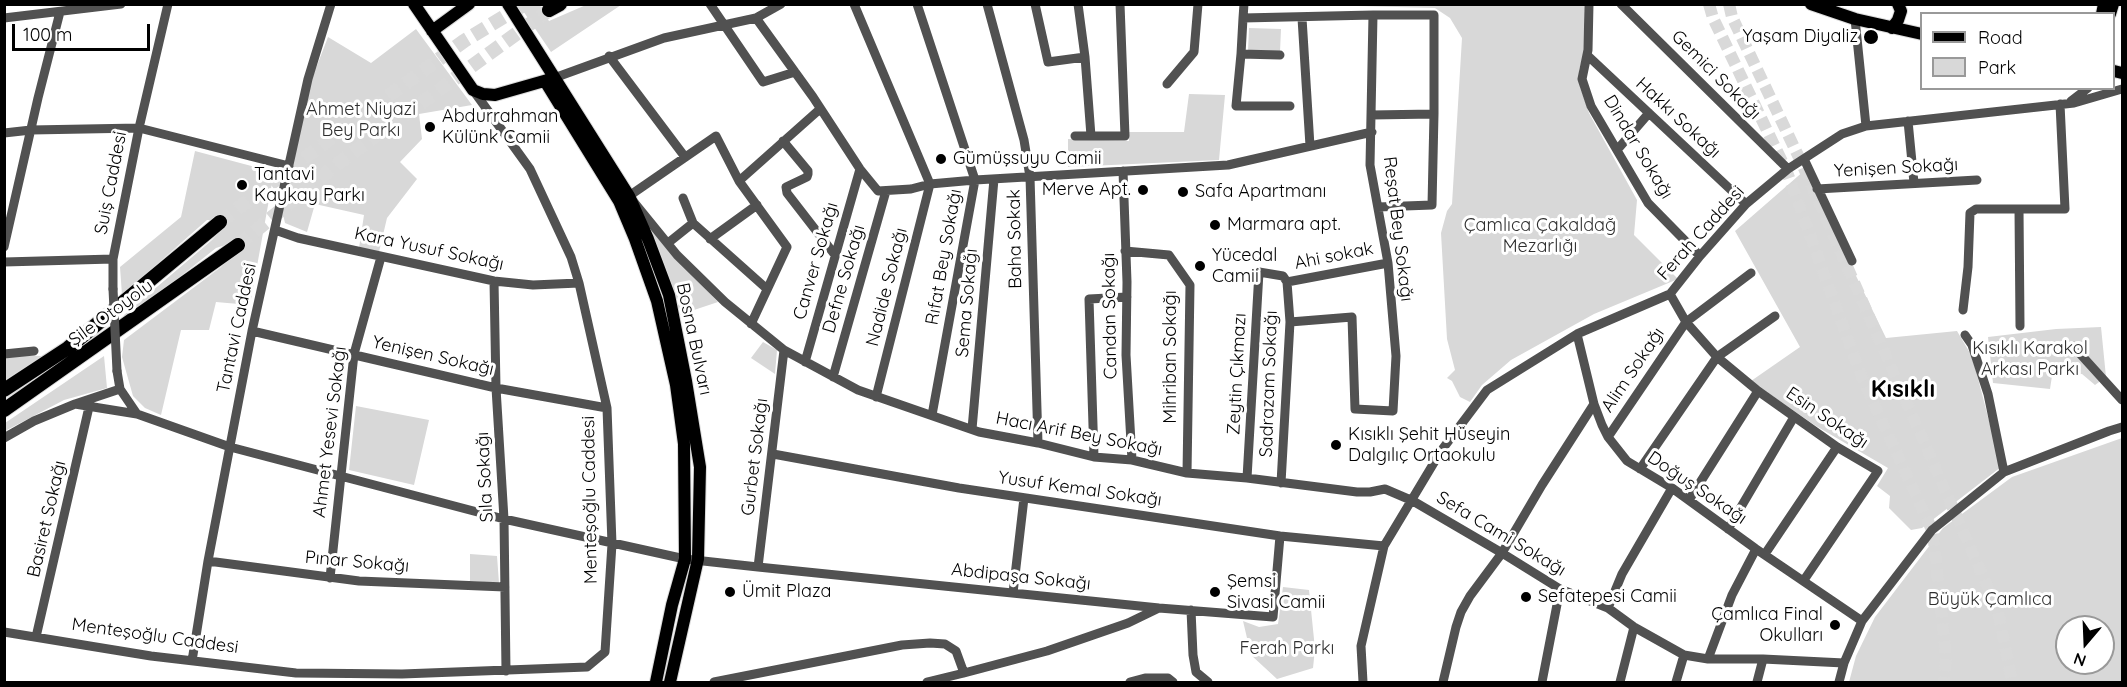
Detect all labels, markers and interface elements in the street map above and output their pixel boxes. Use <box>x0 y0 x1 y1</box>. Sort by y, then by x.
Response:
scale bar <box>15 12 153 50</box>
legend <box>1920 12 2115 90</box>
text: 100 m <box>23 23 72 46</box>
street label: Gemici Sokağı <box>1667 26 1765 124</box>
place label: Yaşam Diyaliz <box>1742 26 1858 48</box>
text: Road <box>1978 26 2023 49</box>
marker: Yaşam Diyaliz <box>1862 28 1880 46</box>
text: Park <box>1978 56 2016 79</box>
street label: Hakkı Sokağı <box>1631 73 1725 163</box>
street label: Dindar Sokağı <box>1599 91 1677 203</box>
park label: Ahmet Niyazi Bey Parkı <box>306 99 416 142</box>
place label: Abdurrahman Külünk Camii <box>442 106 558 148</box>
marker: Abdurrahman Külünk Camii <box>423 120 437 134</box>
street label: Suiş Caddesi <box>90 130 132 236</box>
place label: Gümüşsuyu Camii <box>953 148 1102 170</box>
marker: Gümüşsuyu Camii <box>934 152 948 166</box>
street label: Yenişen Sokağı <box>1833 154 1959 182</box>
street label: Reşat Bey Sokağı <box>1378 155 1418 303</box>
place label: Tantavi Kaykay Parkı <box>254 164 365 207</box>
marker: Tantavi Kaykay Parkı <box>235 178 249 192</box>
place label: Merve Apt. <box>1042 179 1131 201</box>
place label: Safa Apartmanı <box>1195 181 1326 203</box>
street label: Ferah Caddesi <box>1653 181 1749 285</box>
marker: Merve Apt. <box>1136 183 1150 197</box>
marker: Safa Apartmanı <box>1176 185 1190 199</box>
street label: Rıfat Bey Sokağı <box>921 187 967 327</box>
street label: Baha Sokak <box>1003 189 1027 289</box>
street label: Canver Sokağı <box>789 200 843 322</box>
place label: Marmara apt. <box>1227 214 1341 236</box>
park label: Çamlıca Çakaldağ Mezarlığı <box>1464 215 1616 258</box>
marker: Marmara apt. <box>1208 218 1222 232</box>
street label: Defne Sokağı <box>818 222 870 336</box>
street label: Kara Yusuf Sokağı <box>352 223 506 275</box>
street label: Nadide Sokağı <box>862 226 912 348</box>
street label: Ahi sokak <box>1293 238 1375 274</box>
place label: Yücedal Camii <box>1212 245 1277 288</box>
street label: Sema Sokağı <box>951 248 983 358</box>
street label: Candan Sokağı <box>1098 252 1122 380</box>
marker: Yücedal Camii <box>1193 259 1207 273</box>
street label: Tantavi Caddesi <box>213 261 261 395</box>
street label: Şile Otoyolu <box>65 275 157 351</box>
street label: Bosna Bulvarı <box>672 281 716 397</box>
street label: Mihriban Sokağı <box>1160 290 1182 424</box>
street label: Sadrazam Sokağı <box>1256 310 1282 458</box>
street label: Zeytin Çıkmazı <box>1223 312 1251 436</box>
street label: Alim Sokağı <box>1597 324 1669 416</box>
street label: Yenişen Sokağı <box>370 332 496 380</box>
park label: Kısıklı Karakol Arkası Parkı <box>1972 338 2088 380</box>
street label: Ahmet Yesevi Sokağı <box>309 345 351 519</box>
district label: Kısıklı <box>1871 376 1935 404</box>
street label: Esin Sokağı <box>1782 383 1872 453</box>
street label: Gurbet Sokağı <box>737 397 773 517</box>
street label: Hacı Arif Bey Sokağı <box>994 407 1164 461</box>
street label: Menteşoğlu Caddesi <box>578 416 602 584</box>
place label: Kısıklı Şehit Hüseyin Dalgılıç Ortaokulu <box>1348 424 1510 466</box>
street label: Sıla Sokağı <box>472 431 498 523</box>
marker: Kısıklı Şehit Hüseyin Dalgılıç Ortaokulu <box>1329 438 1343 452</box>
street label: Doğuş Sokağı <box>1643 447 1751 529</box>
street label: Basiret Sokağı <box>23 459 71 579</box>
street label: Yusuf Kemal Sokağı <box>997 467 1163 511</box>
street label: Sefa Cami Sokağı <box>1432 487 1570 581</box>
street label: Pınar Sokağı <box>304 547 410 577</box>
street label: Abdipaşa Sokağı <box>950 559 1092 595</box>
place label: Şemsi Sivasi Camii <box>1227 571 1325 614</box>
place label: Ümit Plaza <box>742 581 831 603</box>
marker: Ümit Plaza <box>723 585 737 599</box>
marker: Şemsi Sivasi Camii <box>1208 585 1222 599</box>
place label: Sefatepesi Camii <box>1538 586 1677 608</box>
park label: Büyük Çamlıca <box>1928 589 2052 611</box>
marker: Sefatepesi Camii <box>1519 590 1533 604</box>
place label: Çamlıca Final Okulları <box>1711 604 1823 646</box>
street label: Menteşoğlu Caddesi <box>70 614 240 658</box>
north arrow <box>2055 615 2115 675</box>
marker: Çamlıca Final Okulları <box>1828 618 1842 632</box>
park label: Ferah Parkı <box>1240 638 1334 660</box>
text: N <box>2071 649 2089 672</box>

